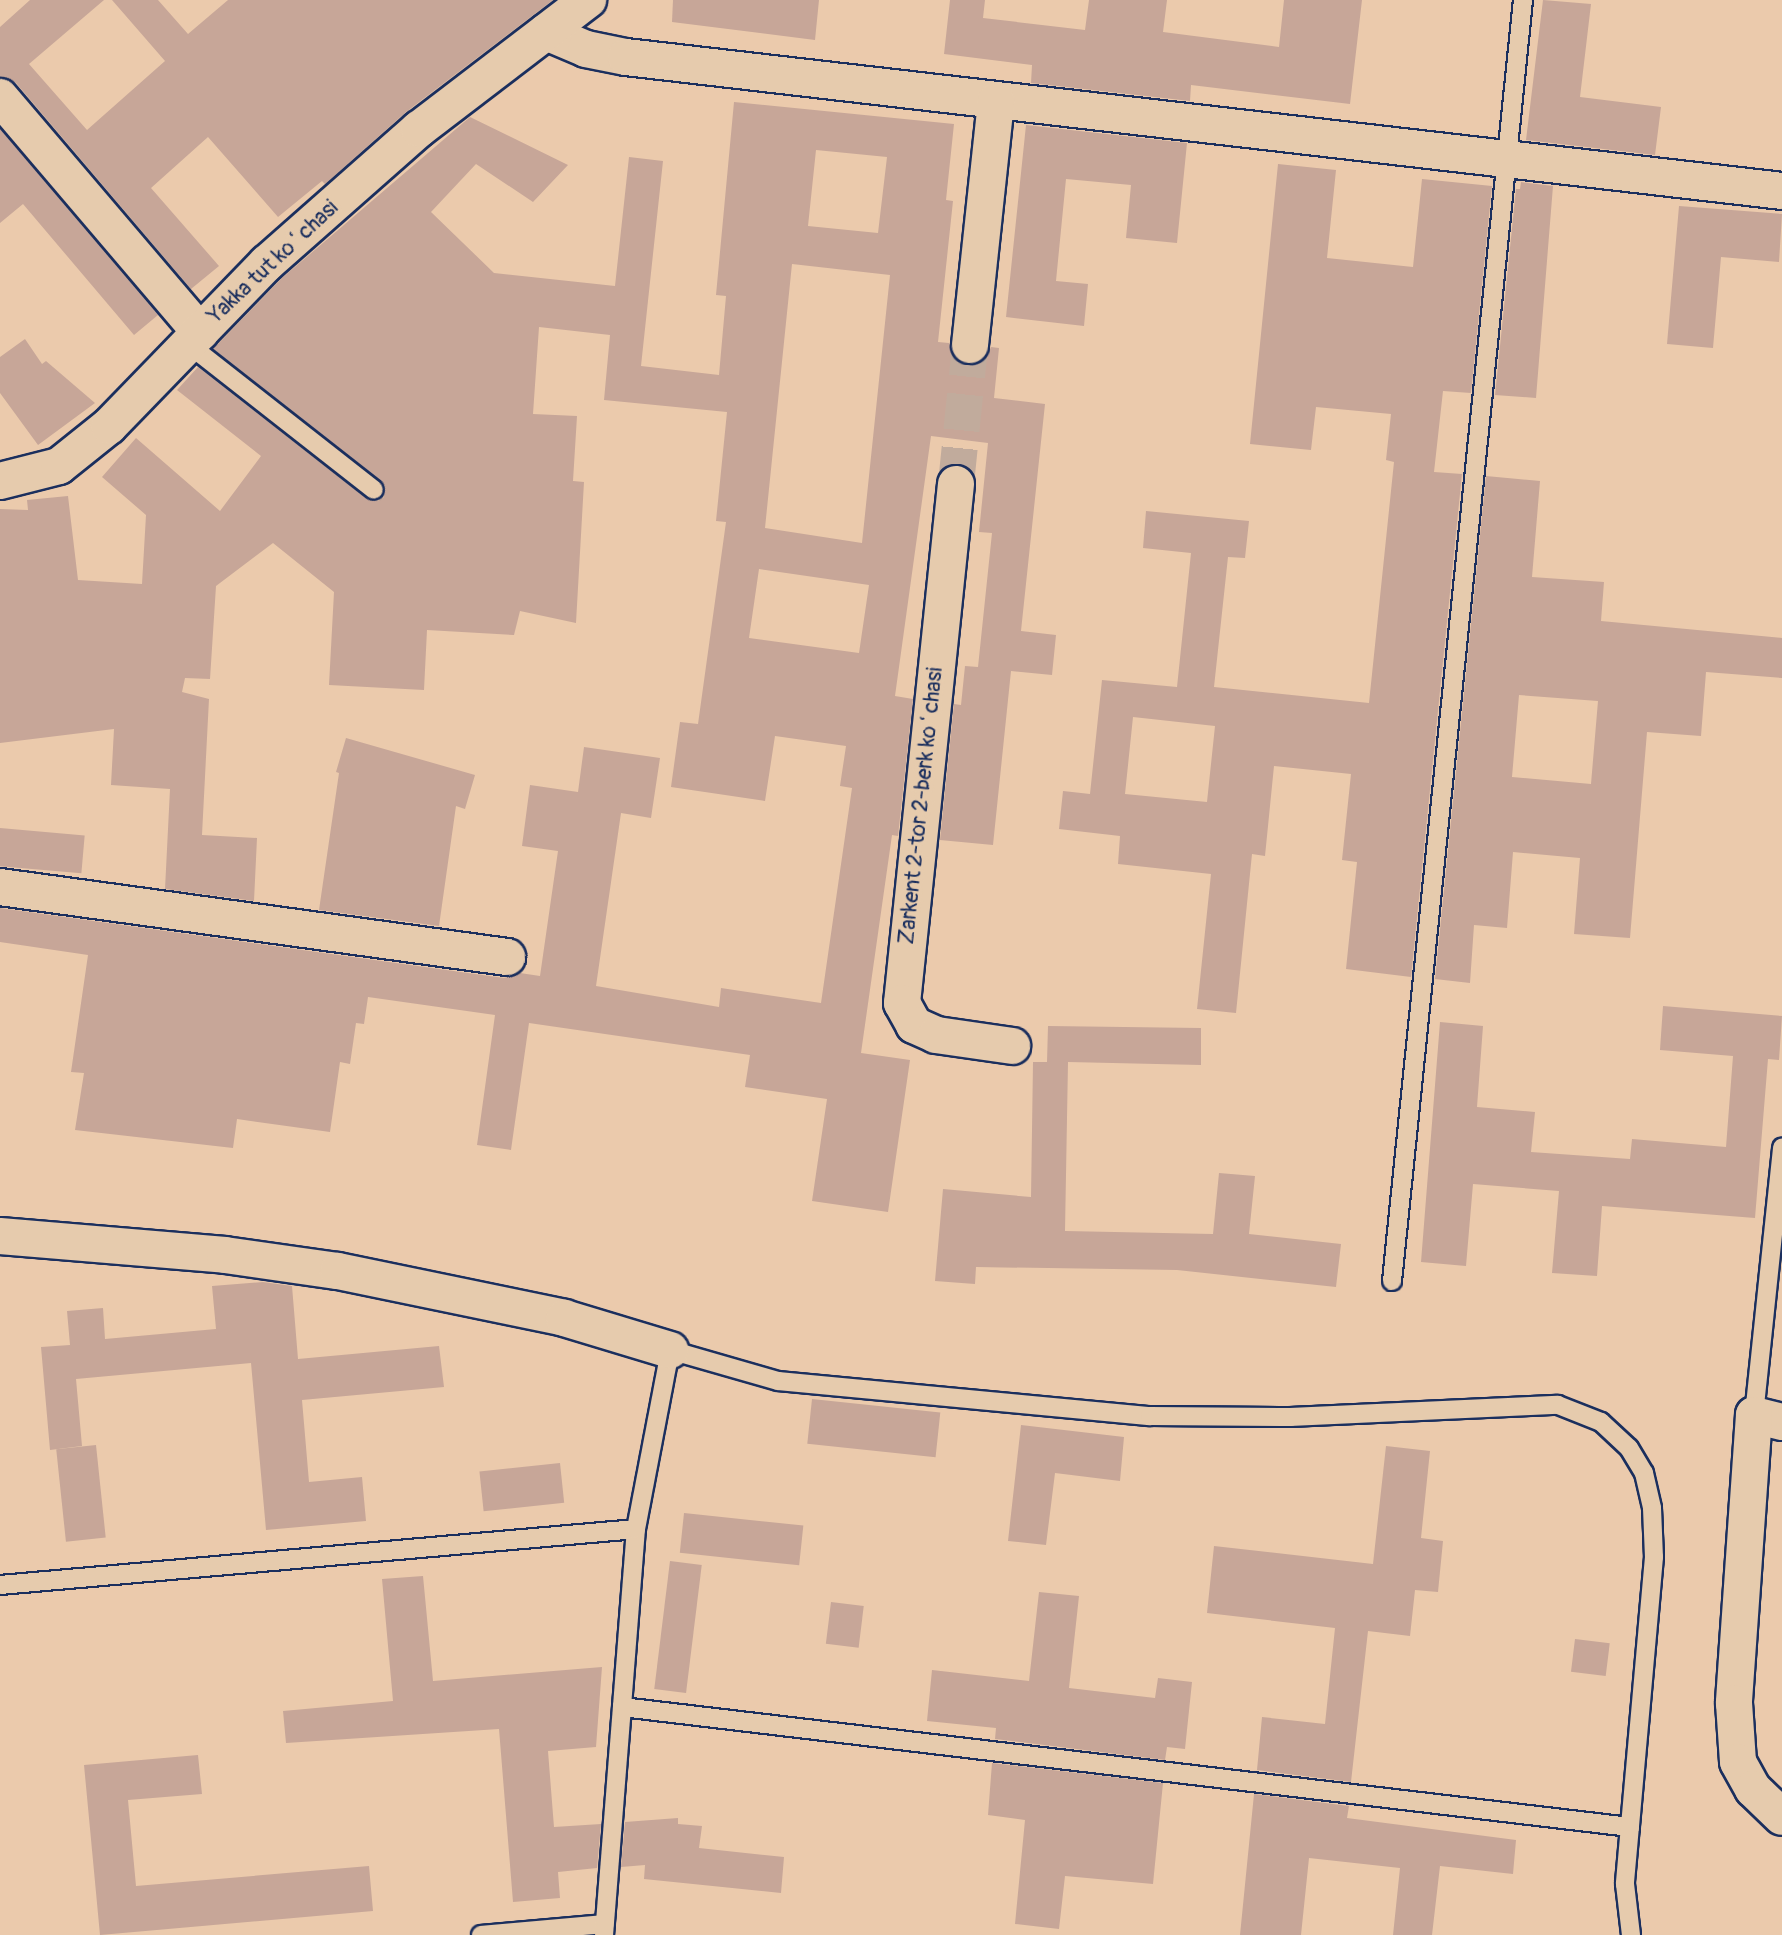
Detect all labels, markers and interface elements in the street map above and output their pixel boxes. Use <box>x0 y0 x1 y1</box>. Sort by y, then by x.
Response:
street label: Yakka tut koʻchasi <box>202 195 344 329</box>
street label: Zarkent 2-tor 2-berk koʻchasi <box>893 666 949 946</box>

